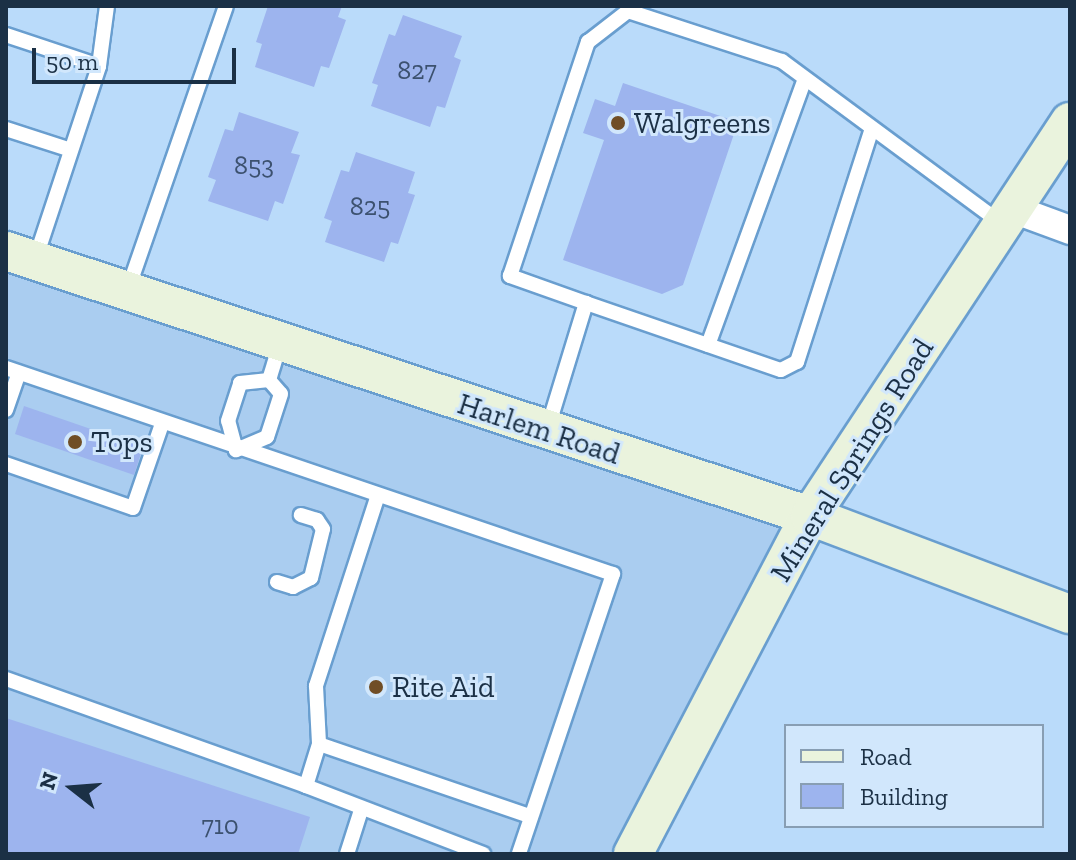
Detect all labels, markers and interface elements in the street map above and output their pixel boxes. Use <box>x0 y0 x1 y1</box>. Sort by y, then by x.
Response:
scale bar <box>36 32 240 82</box>
text: 50 m <box>46 47 98 76</box>
house number: 827 <box>397 55 437 87</box>
place label: Walgreens <box>634 105 771 141</box>
marker: Walgreens <box>609 114 627 132</box>
house number: 853 <box>234 150 274 182</box>
house number: 825 <box>350 191 390 223</box>
street label: Mineral Springs Road <box>763 332 941 588</box>
street label: Harlem Road <box>453 386 625 472</box>
place label: Tops <box>91 424 153 460</box>
marker: Tops <box>66 433 84 451</box>
place label: Rite Aid <box>392 669 495 705</box>
marker: Rite Aid <box>367 678 385 696</box>
legend <box>784 724 1044 828</box>
text: Road <box>860 742 912 771</box>
north arrow <box>32 748 112 828</box>
text: N <box>33 769 64 793</box>
text: Building <box>860 782 948 811</box>
house number: 710 <box>201 810 239 842</box>

